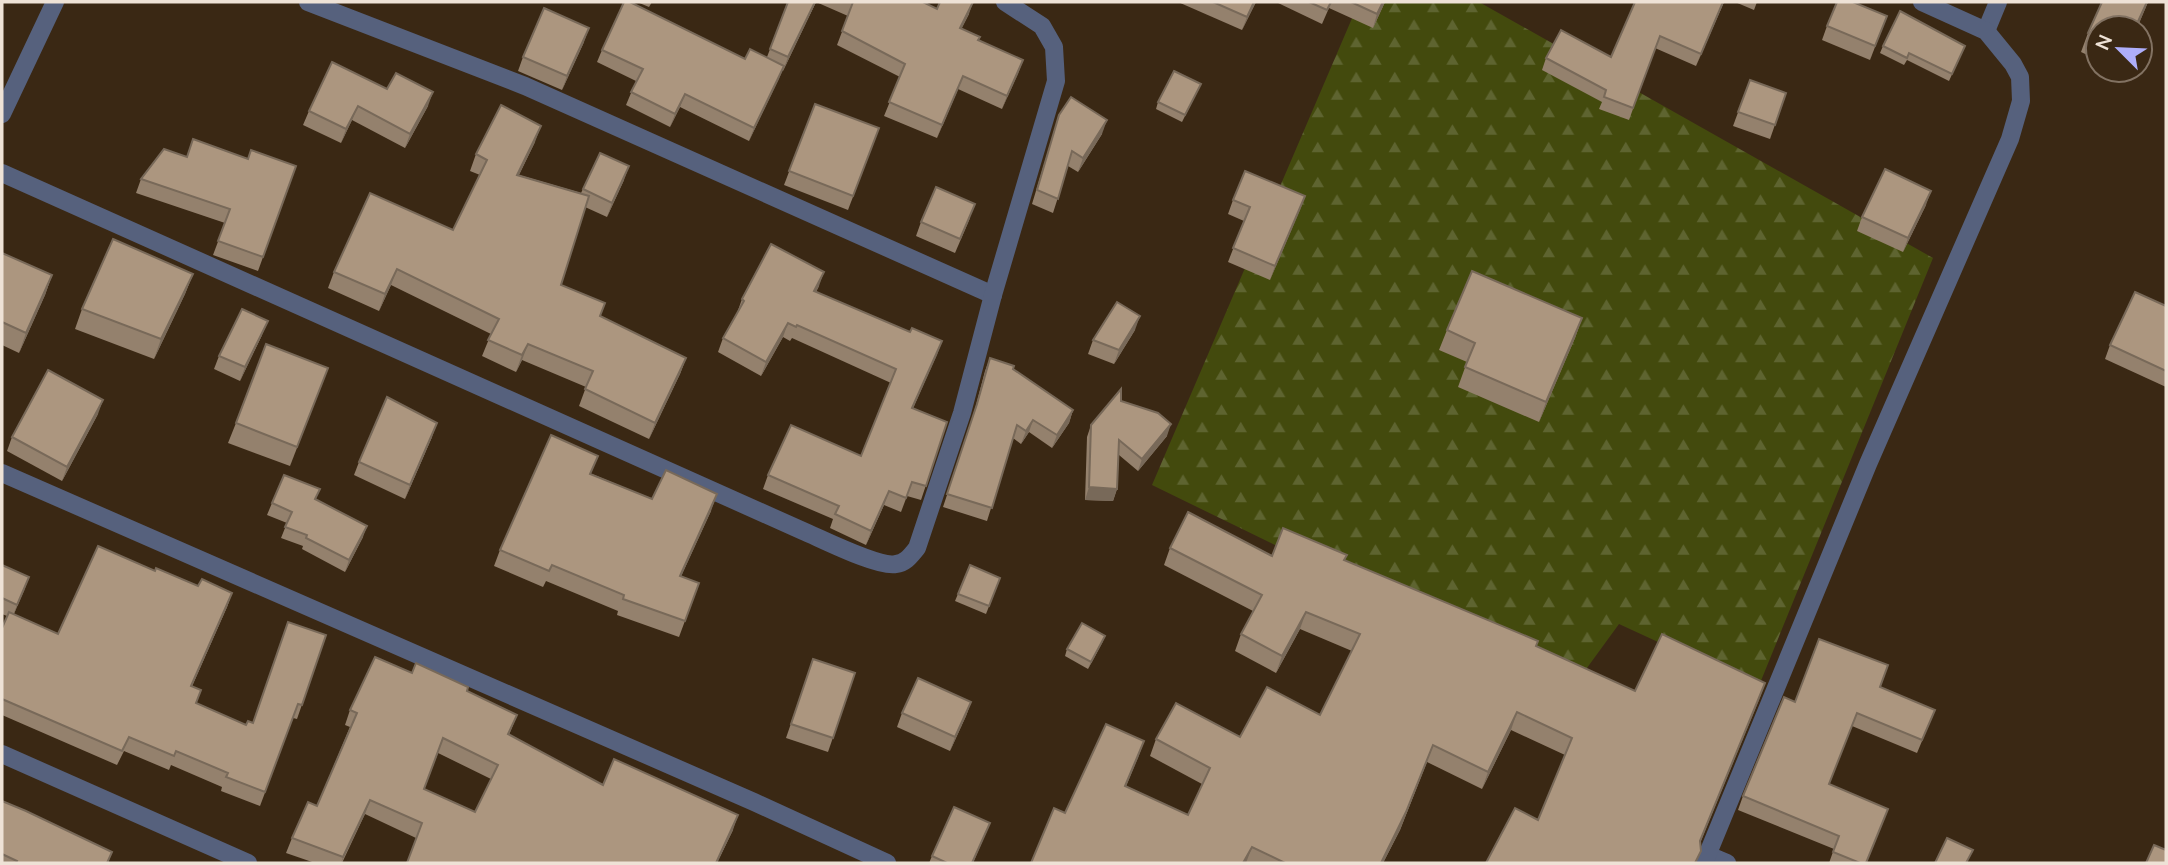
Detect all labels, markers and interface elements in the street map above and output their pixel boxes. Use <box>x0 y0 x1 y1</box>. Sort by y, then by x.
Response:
north arrow <box>2084 14 2154 84</box>
text: N <box>2090 31 2119 54</box>

